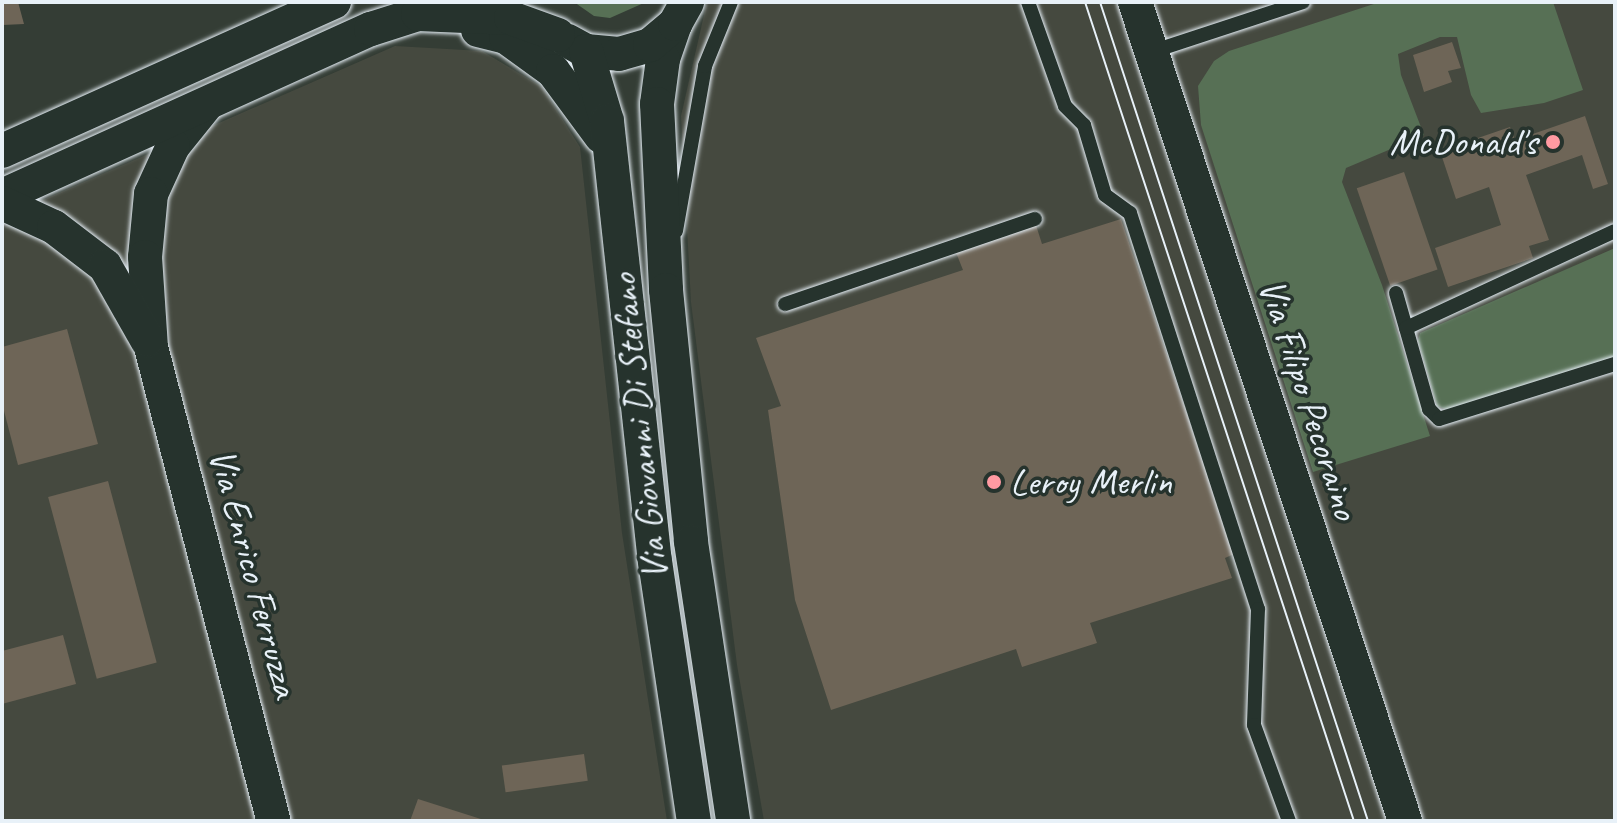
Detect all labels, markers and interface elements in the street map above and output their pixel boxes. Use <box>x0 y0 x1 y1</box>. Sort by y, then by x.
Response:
place label: McDonald's <box>1390 119 1537 165</box>
marker: McDonald's <box>1544 133 1562 151</box>
street label: Via Giovanni Di Stefano <box>600 271 678 583</box>
street label: Via Filipo Pecoraino <box>1249 274 1369 524</box>
street label: Via Enrico Ferruzza <box>199 444 309 702</box>
place label: Leroy Merlin <box>1010 459 1172 505</box>
marker: Leroy Merlin <box>985 473 1003 491</box>

